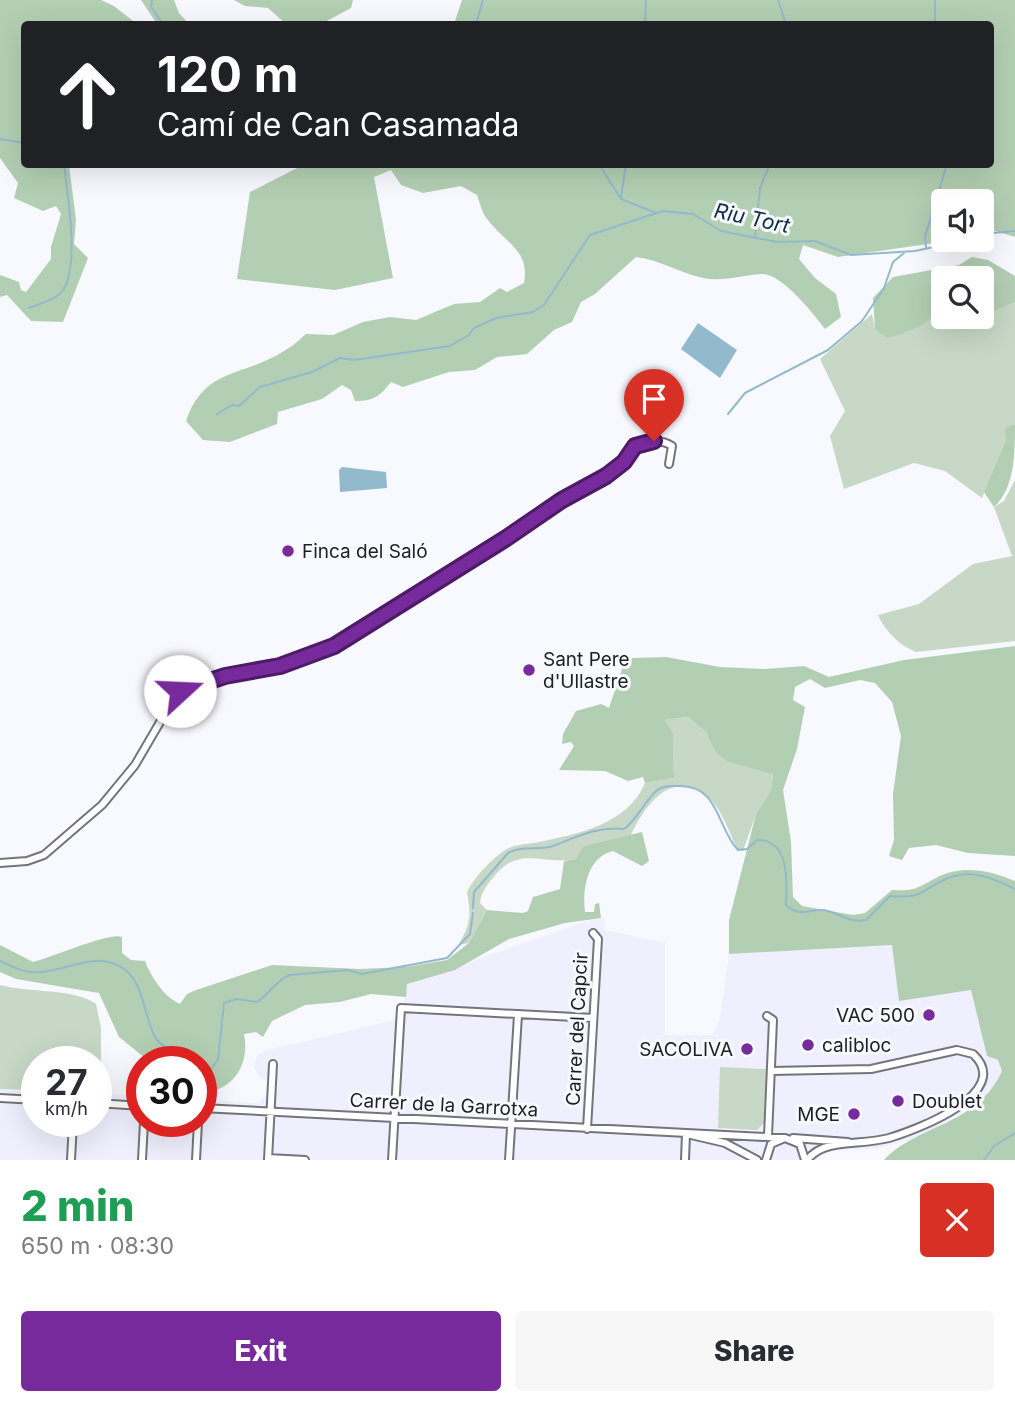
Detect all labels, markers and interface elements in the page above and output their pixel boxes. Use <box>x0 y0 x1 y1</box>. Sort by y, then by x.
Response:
text: 120 m <box>157 45 298 104</box>
icon: ahead <box>42 49 133 140</box>
text: Camí de Can Casamada <box>157 105 519 144</box>
map controls <box>931 189 994 329</box>
button: sound <box>931 189 994 252</box>
water label: Riu Tort <box>712 198 793 238</box>
button: search <box>931 266 994 329</box>
pin <box>624 369 684 441</box>
icon: arrive <box>635 380 673 418</box>
place label: Finca del Saló <box>302 540 428 563</box>
marker: Finca del Saló <box>280 543 296 559</box>
place label: Sant Pere d'Ullastre <box>543 648 630 693</box>
position arrow <box>143 654 217 728</box>
marker: Sant Pere d'Ullastre <box>521 662 537 678</box>
street label: Carrer del Capcir <box>561 952 593 1106</box>
place label: VAC 500 <box>836 1004 915 1027</box>
marker: VAC 500 <box>921 1007 937 1023</box>
place label: calibloc <box>822 1034 891 1057</box>
marker: calibloc <box>800 1037 816 1053</box>
place label: SACOLIVA <box>639 1038 733 1061</box>
marker: SACOLIVA <box>739 1041 755 1057</box>
speed limit sign: 30 <box>126 1046 217 1137</box>
text: 27 <box>45 1061 88 1103</box>
street label: Carrer de la Garrotxa <box>349 1089 539 1121</box>
place label: Doublet <box>912 1090 982 1113</box>
marker: Doublet <box>890 1093 906 1109</box>
text: km/h <box>45 1098 88 1119</box>
place label: MGE <box>797 1103 840 1126</box>
marker: MGE <box>846 1106 862 1122</box>
text: 2 min <box>21 1180 135 1231</box>
button: close <box>920 1183 994 1257</box>
text: 650 m · 08:30 <box>21 1232 174 1260</box>
button: Exit <box>21 1311 501 1391</box>
button: Share <box>515 1311 994 1391</box>

